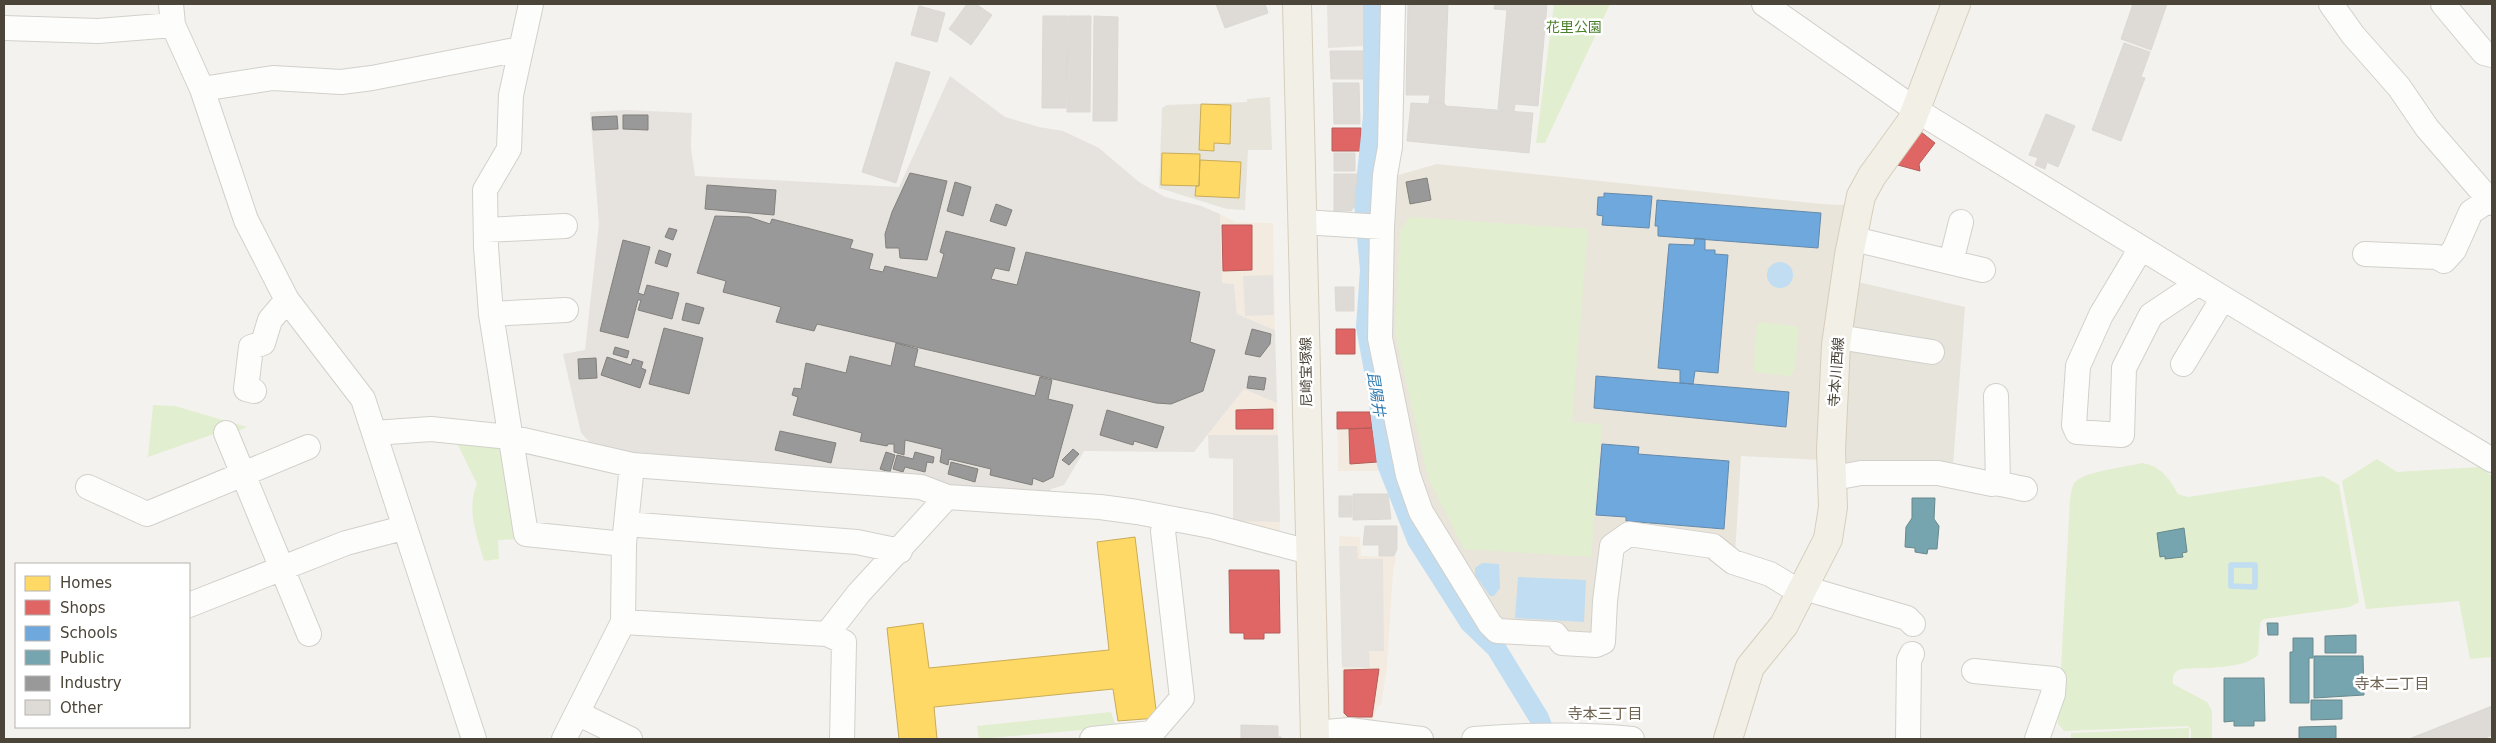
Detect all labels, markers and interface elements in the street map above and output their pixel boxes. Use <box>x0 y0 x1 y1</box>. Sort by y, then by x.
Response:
park label: 花里公園 <box>1546 19 1602 35</box>
street label: 尼崎宝塚線 <box>1297 337 1315 407</box>
street label: 寺本川西線 <box>1826 337 1846 407</box>
water label: 昆陽井 <box>1364 370 1389 420</box>
legend <box>15 563 190 728</box>
text: Homes <box>60 574 112 592</box>
text: Shops <box>60 599 106 617</box>
text: Schools <box>60 624 118 642</box>
text: Public <box>60 649 104 667</box>
text: Industry <box>60 674 122 692</box>
district label: 寺本二丁目 <box>2354 675 2430 693</box>
text: Other <box>60 699 103 717</box>
district label: 寺本三丁目 <box>1567 705 1643 723</box>

